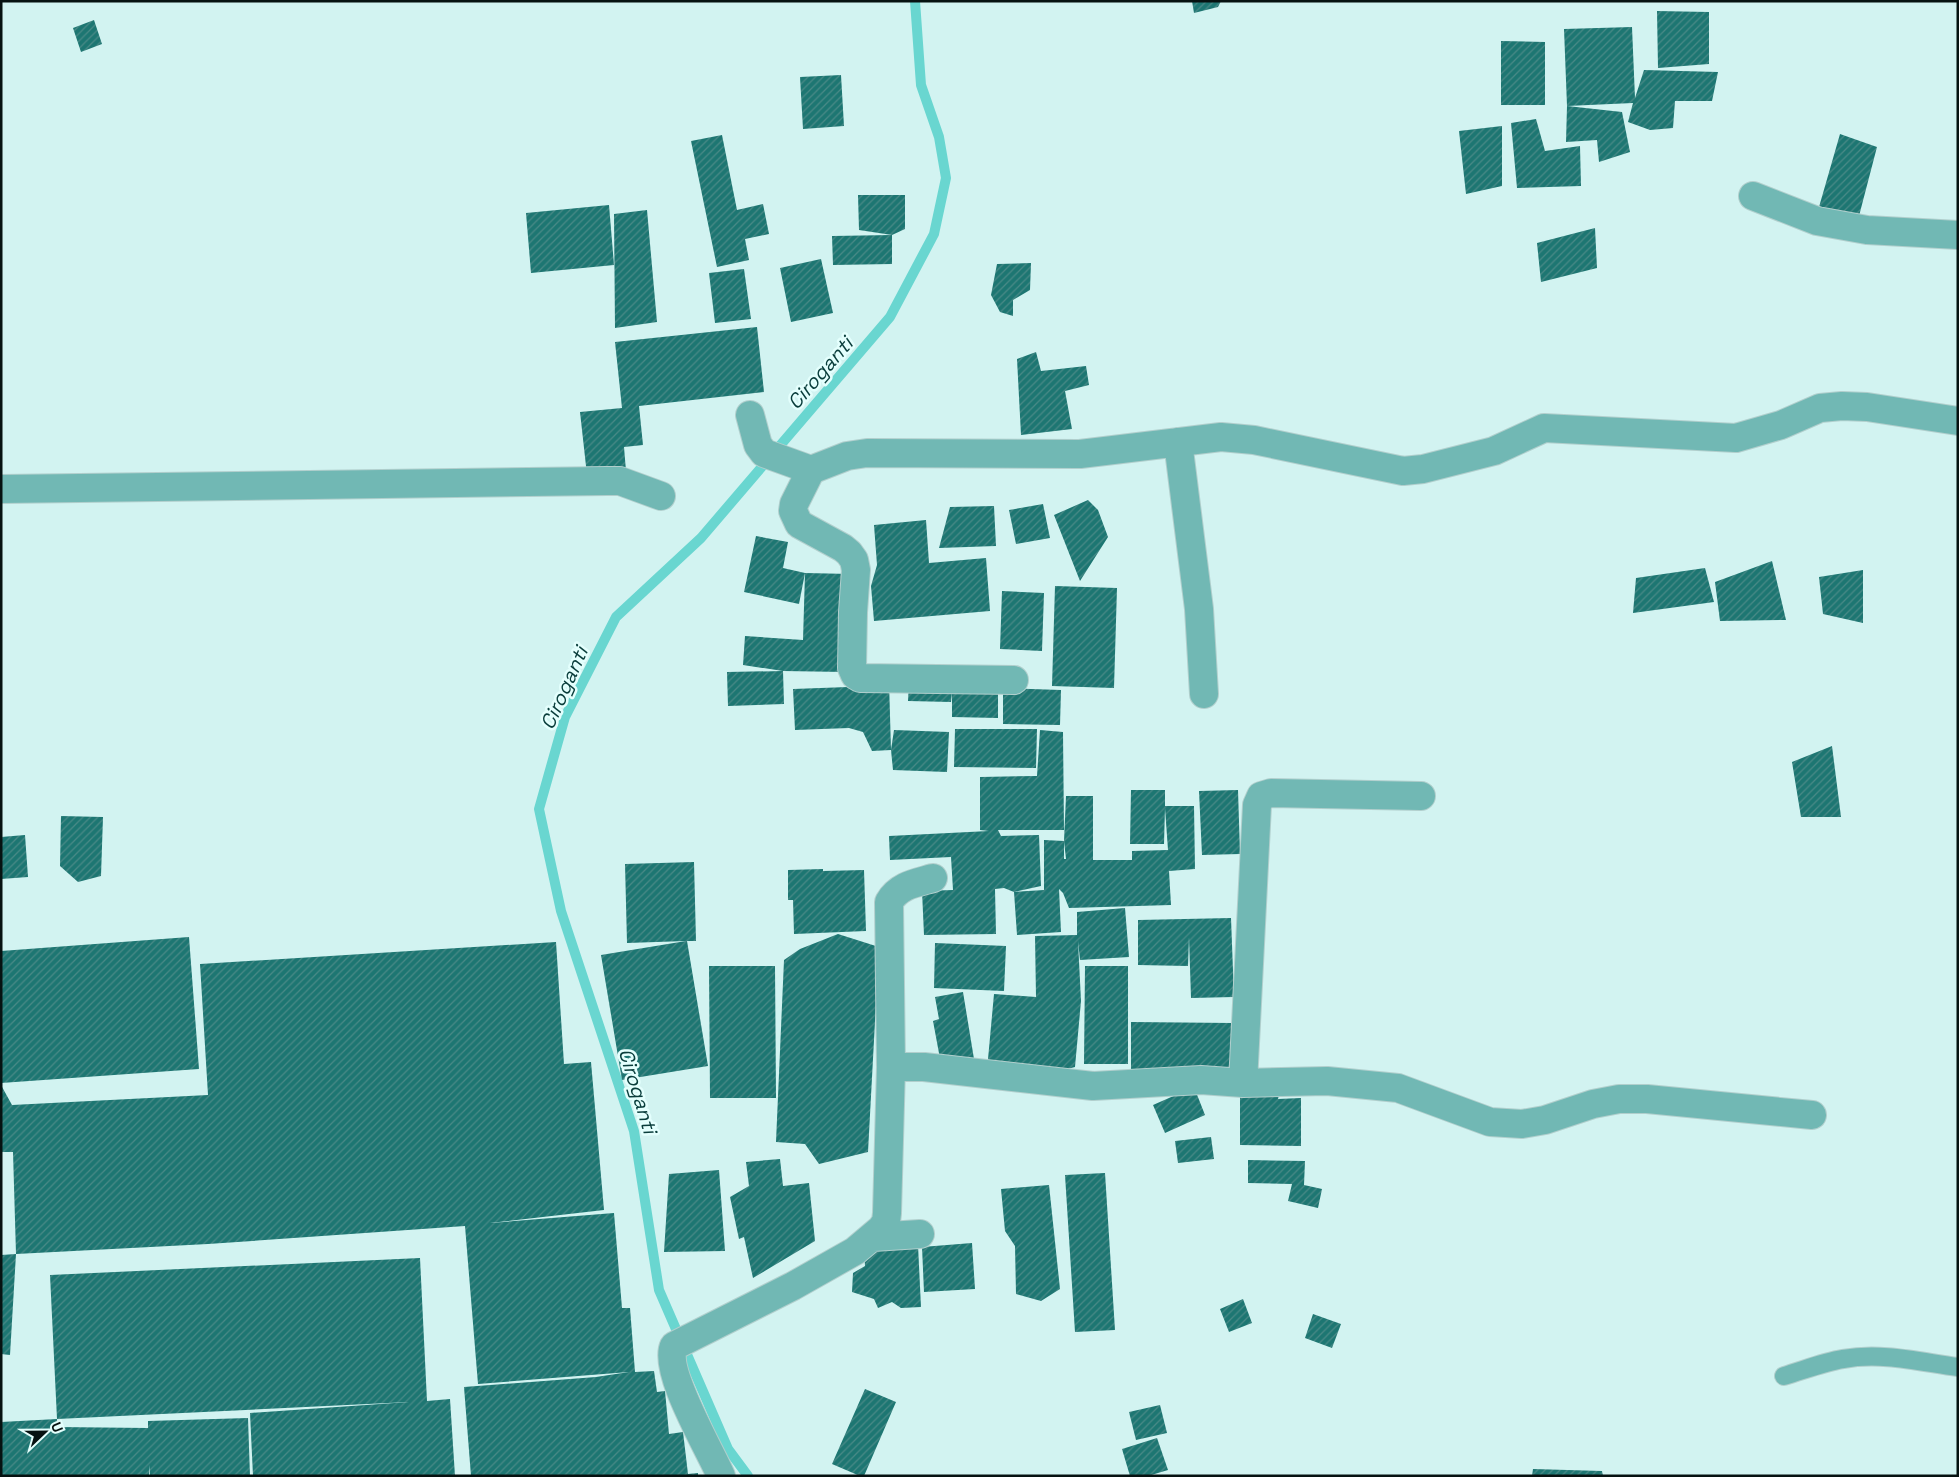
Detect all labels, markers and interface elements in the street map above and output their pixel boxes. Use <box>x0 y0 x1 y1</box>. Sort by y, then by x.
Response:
water label: Ciroganti <box>781 330 860 415</box>
water label: Ciroganti <box>534 641 595 733</box>
water label: Ciroganti <box>613 1045 664 1139</box>
north arrow <box>20 1407 70 1457</box>
text: U <box>47 1419 67 1435</box>

